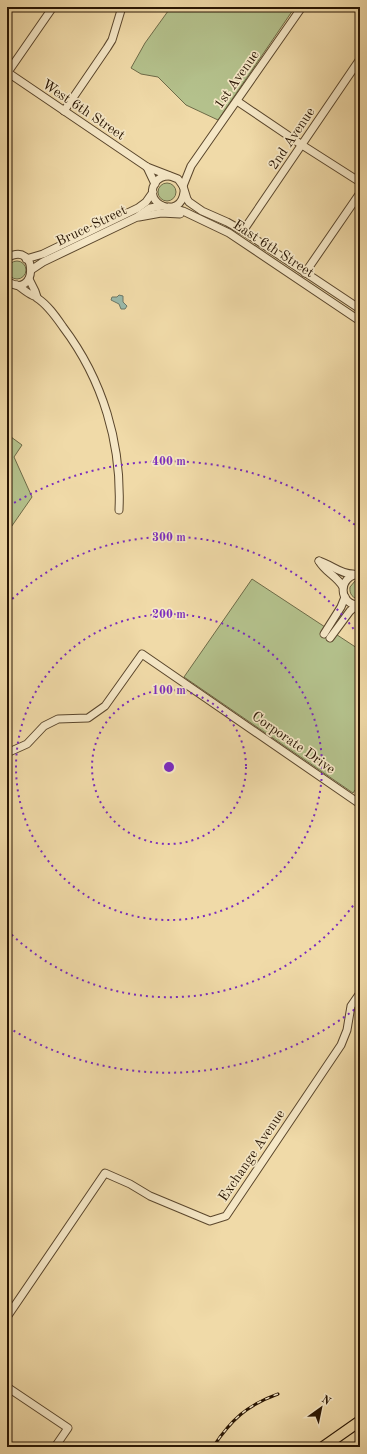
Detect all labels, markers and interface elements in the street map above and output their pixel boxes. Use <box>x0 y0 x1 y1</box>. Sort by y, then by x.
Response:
street label: 1st Avenue <box>212 48 262 111</box>
street label: West 6th Street <box>39 77 127 143</box>
street label: 2nd Avenue <box>266 105 318 172</box>
street label: Bruce Street <box>54 203 129 249</box>
street label: East 6th Street <box>231 218 316 280</box>
text: 400 m <box>152 456 186 468</box>
text: 300 m <box>152 532 186 544</box>
text: 200 m <box>152 609 186 621</box>
text: 100 m <box>152 685 186 697</box>
street label: Corporate Drive <box>249 709 338 777</box>
centre of rings <box>162 760 176 774</box>
street label: Exchange Avenue <box>216 1107 288 1204</box>
north arrow <box>301 1388 341 1428</box>
text: N <box>319 1394 333 1408</box>

